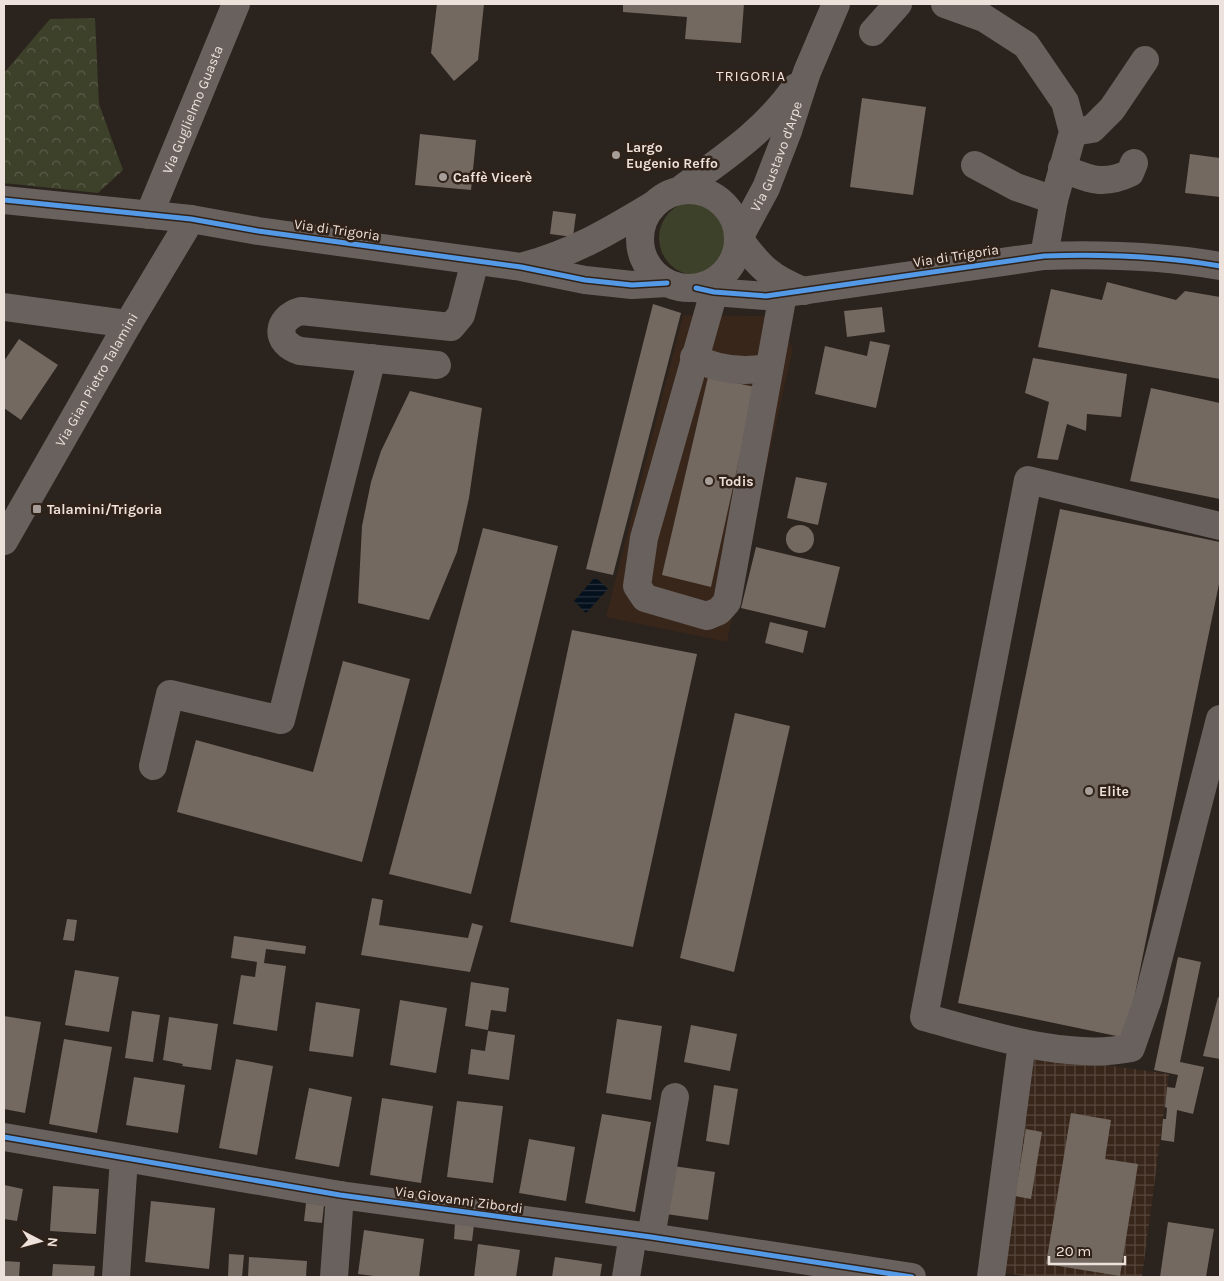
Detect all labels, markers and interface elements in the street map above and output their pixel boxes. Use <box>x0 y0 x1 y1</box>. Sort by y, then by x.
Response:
street label: Via Guglielmo Guasta <box>158 43 227 176</box>
district label: TRIGORIA <box>716 67 786 85</box>
street label: Via Gustavo d'Arpe <box>746 99 806 215</box>
place label: Largo Eugenio Reffo <box>626 139 718 172</box>
marker: Largo Eugenio Reffo <box>610 149 622 161</box>
place label: Caffè Vicerè <box>453 169 532 186</box>
marker: Caffè Vicerè <box>437 171 449 183</box>
street label: Via di Trigoria <box>293 216 381 244</box>
street label: Via di Trigoria <box>912 241 1000 271</box>
street label: Via Gian Pietro Talamini <box>51 310 141 449</box>
place label: Todis <box>719 473 754 490</box>
marker: Todis <box>703 475 715 487</box>
place label: Talamini/Trigoria <box>47 501 162 518</box>
marker: Talamini/Trigoria <box>31 503 43 515</box>
place label: Elite <box>1099 783 1129 800</box>
marker: Elite <box>1083 785 1095 797</box>
street label: Via Giovanni Zibordi <box>394 1183 524 1217</box>
north arrow <box>15 1216 65 1266</box>
scale bar <box>1049 1234 1125 1266</box>
text: N <box>43 1236 61 1248</box>
text: 20 m <box>1056 1242 1091 1260</box>

